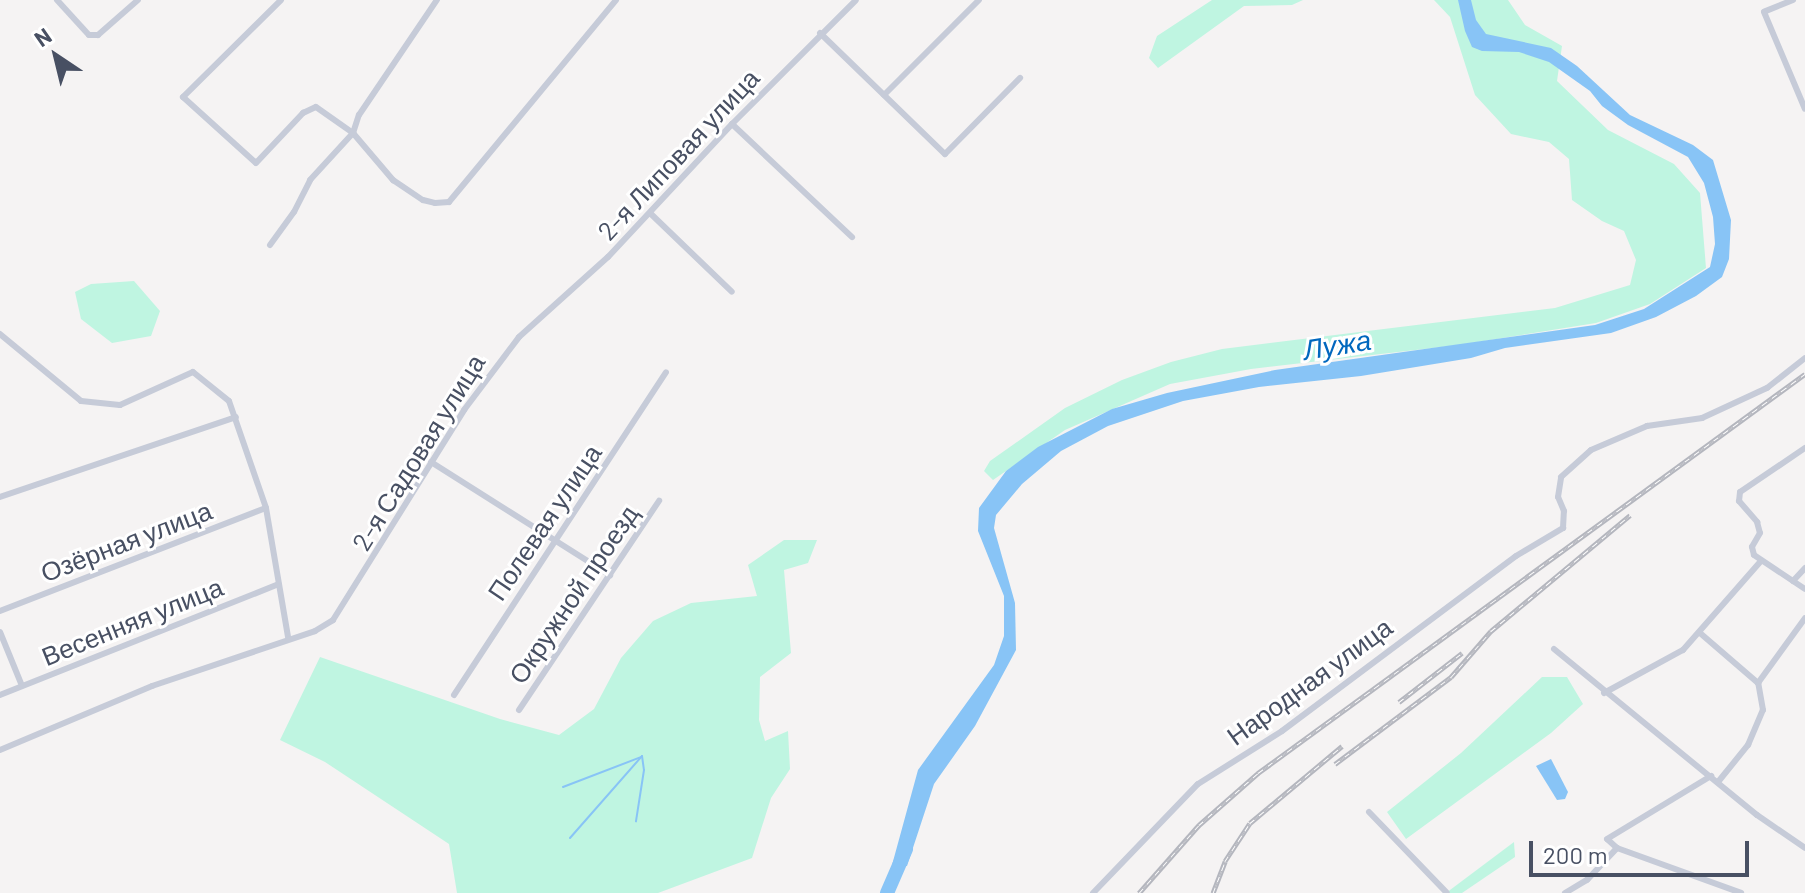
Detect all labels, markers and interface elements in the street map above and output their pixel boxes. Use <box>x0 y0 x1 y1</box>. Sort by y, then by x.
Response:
north arrow <box>16 16 96 96</box>
text: N <box>29 21 56 51</box>
street label: 2-я Липовая улица <box>591 62 765 246</box>
water label: Лужа <box>1301 322 1373 366</box>
street label: 2-я Садовая улица <box>345 348 491 556</box>
street label: Полевая улица <box>480 438 608 606</box>
street label: Озёрная улица <box>36 494 216 588</box>
street label: Окружной проезд <box>502 499 644 689</box>
street label: Весенняя улица <box>37 570 227 672</box>
street label: Народная улица <box>1220 611 1398 751</box>
scale bar <box>1533 825 1753 875</box>
text: 200 m <box>1543 840 1608 869</box>

